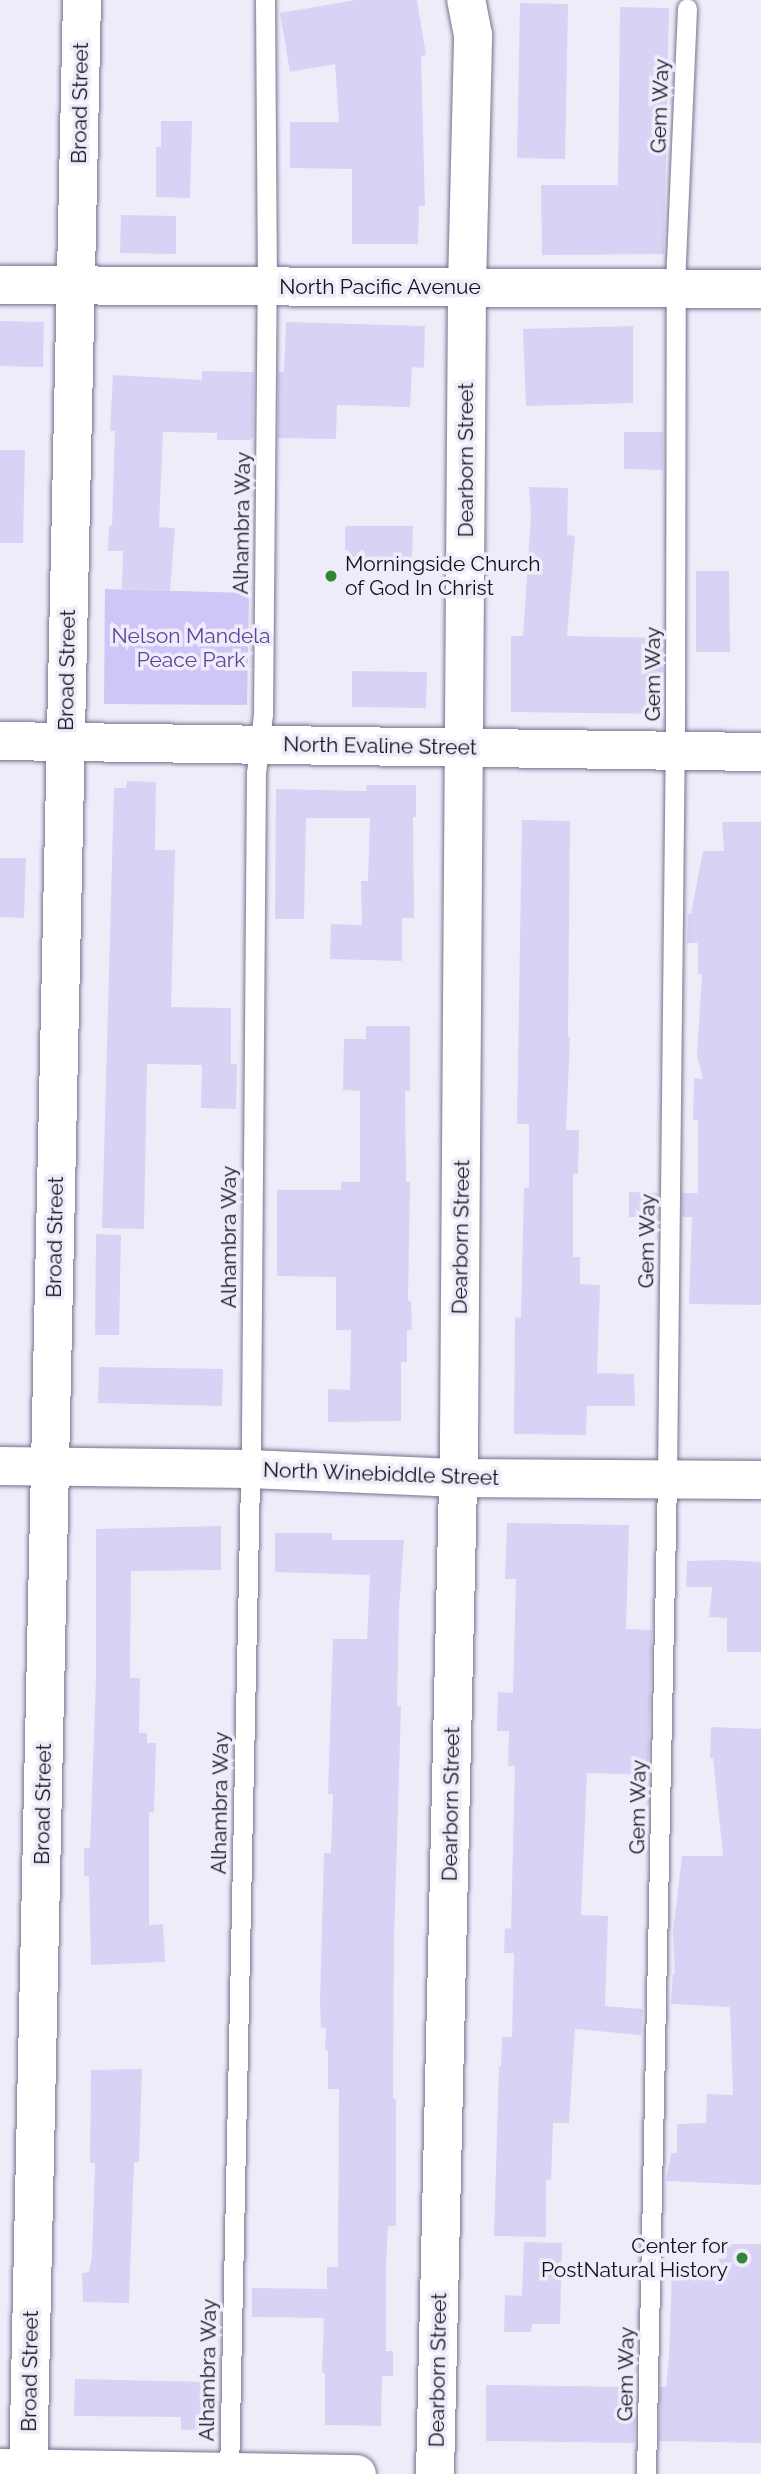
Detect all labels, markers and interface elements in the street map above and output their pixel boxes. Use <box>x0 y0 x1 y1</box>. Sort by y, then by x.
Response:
street label: Broad Street <box>66 42 94 164</box>
street label: Gem Way <box>646 58 674 154</box>
street label: North Pacific Avenue <box>279 274 481 300</box>
street label: Dearborn Street <box>453 383 479 537</box>
street label: Alhambra Way <box>228 451 256 595</box>
place label: Morningside Church of God In Christ <box>345 551 541 601</box>
marker: Morningside Church of God In Christ <box>323 568 339 584</box>
street label: Broad Street <box>53 609 81 731</box>
park label: Nelson Mandela Peace Park <box>112 623 270 673</box>
street label: Gem Way <box>640 626 666 722</box>
street label: North Evaline Street <box>283 732 477 760</box>
street label: Dearborn Street <box>447 1159 475 1315</box>
street label: Alhambra Way <box>216 1165 242 1309</box>
street label: Broad Street <box>41 1176 69 1298</box>
street label: Gem Way <box>634 1193 660 1289</box>
street label: North Winebiddle Street <box>262 1457 500 1491</box>
street label: Dearborn Street <box>437 1726 465 1882</box>
street label: Alhambra Way <box>206 1731 234 1875</box>
street label: Broad Street <box>29 1743 57 1865</box>
street label: Gem Way <box>625 1759 651 1855</box>
place label: Center for PostNatural History <box>540 2233 728 2283</box>
marker: Center for PostNatural History <box>734 2250 750 2266</box>
street label: Dearborn Street <box>424 2292 452 2448</box>
street label: Alhambra Way <box>194 2298 222 2442</box>
street label: Broad Street <box>16 2310 44 2432</box>
street label: Gem Way <box>613 2326 639 2422</box>

